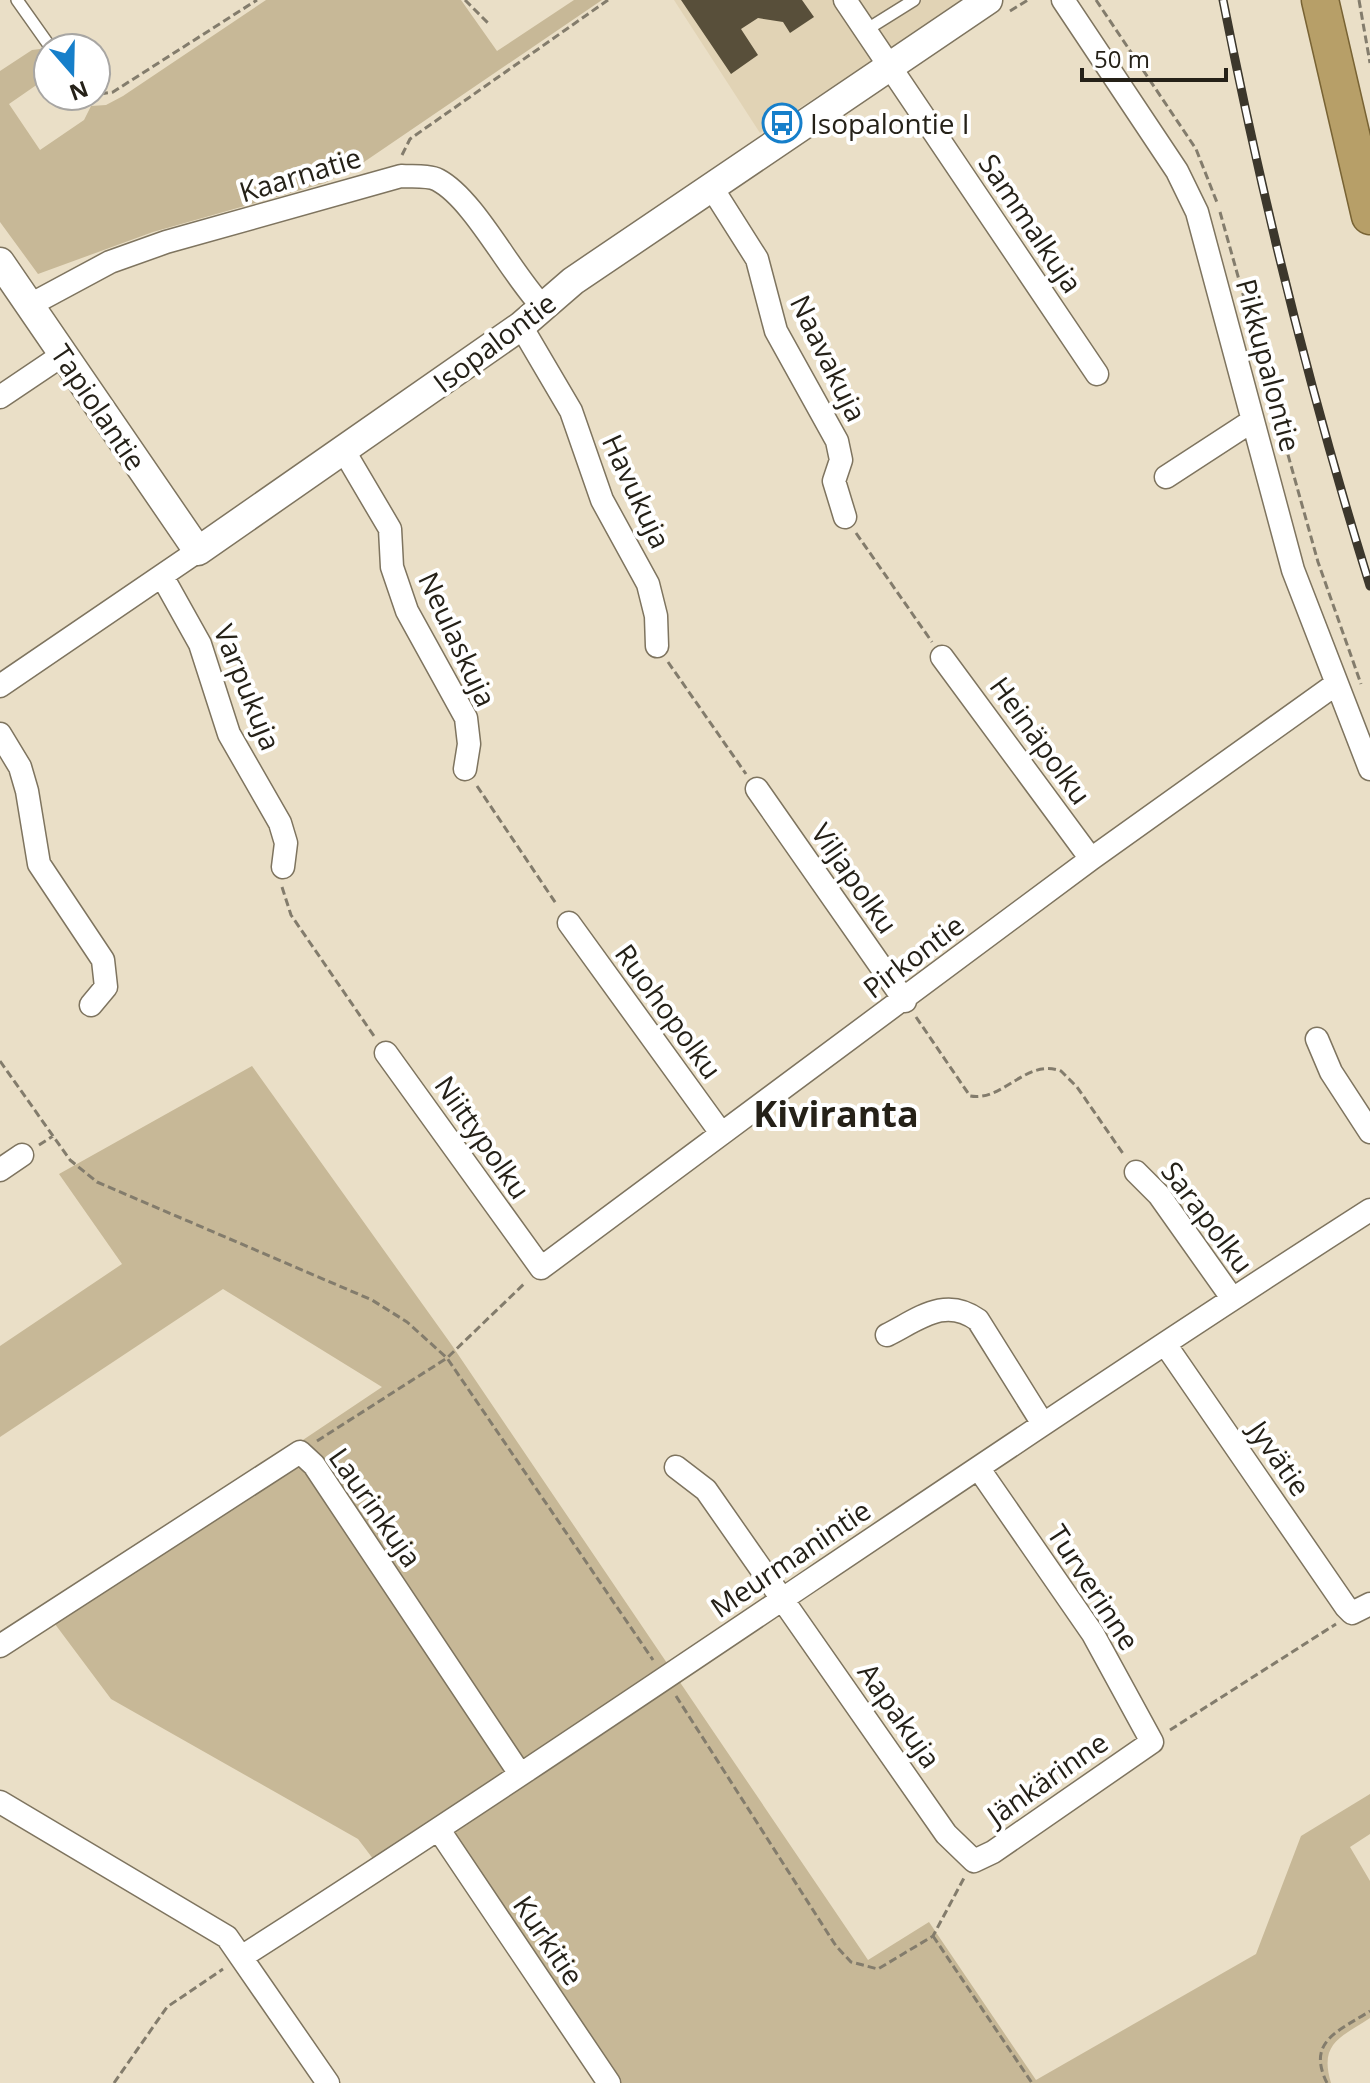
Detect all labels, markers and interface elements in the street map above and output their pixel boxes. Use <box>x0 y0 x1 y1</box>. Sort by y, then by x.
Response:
north arrow <box>32 32 112 112</box>
scale bar <box>1082 32 1226 82</box>
text: 50 m <box>1094 42 1150 75</box>
text: N <box>66 75 93 109</box>
bus stop icon: Isopalontie I <box>761 102 803 144</box>
place label: Isopalontie I <box>810 104 970 142</box>
street label: Kaarnatie <box>235 138 365 210</box>
street label: Sammalkuja <box>971 146 1091 300</box>
street label: Pikkupalontie <box>1228 275 1310 455</box>
street label: Isopalontie <box>425 283 563 401</box>
street label: Naavakuja <box>782 288 876 428</box>
street label: Tapiolantie <box>43 336 155 478</box>
street label: Havukuja <box>594 428 680 554</box>
street label: Neulaskuja <box>410 566 506 712</box>
street label: Varpukuja <box>206 618 290 756</box>
street label: Heinäpolku <box>982 669 1100 811</box>
street label: Viljapolku <box>803 815 907 941</box>
street label: Pirkontie <box>855 906 971 1006</box>
street label: Ruohopolku <box>607 936 731 1086</box>
street label: Niittypolku <box>427 1068 539 1206</box>
district label: Kiviranta <box>753 1089 919 1138</box>
street label: Sarapolku <box>1153 1153 1263 1281</box>
street label: Jyvätie <box>1239 1410 1320 1503</box>
street label: Laurinkuja <box>321 1440 431 1574</box>
street label: Meurmanintie <box>703 1490 877 1626</box>
street label: Turverinne <box>1039 1517 1149 1657</box>
street label: Aapakuja <box>850 1655 950 1775</box>
street label: Jänkärinne <box>977 1723 1115 1835</box>
street label: Kurkitie <box>505 1888 593 1992</box>

